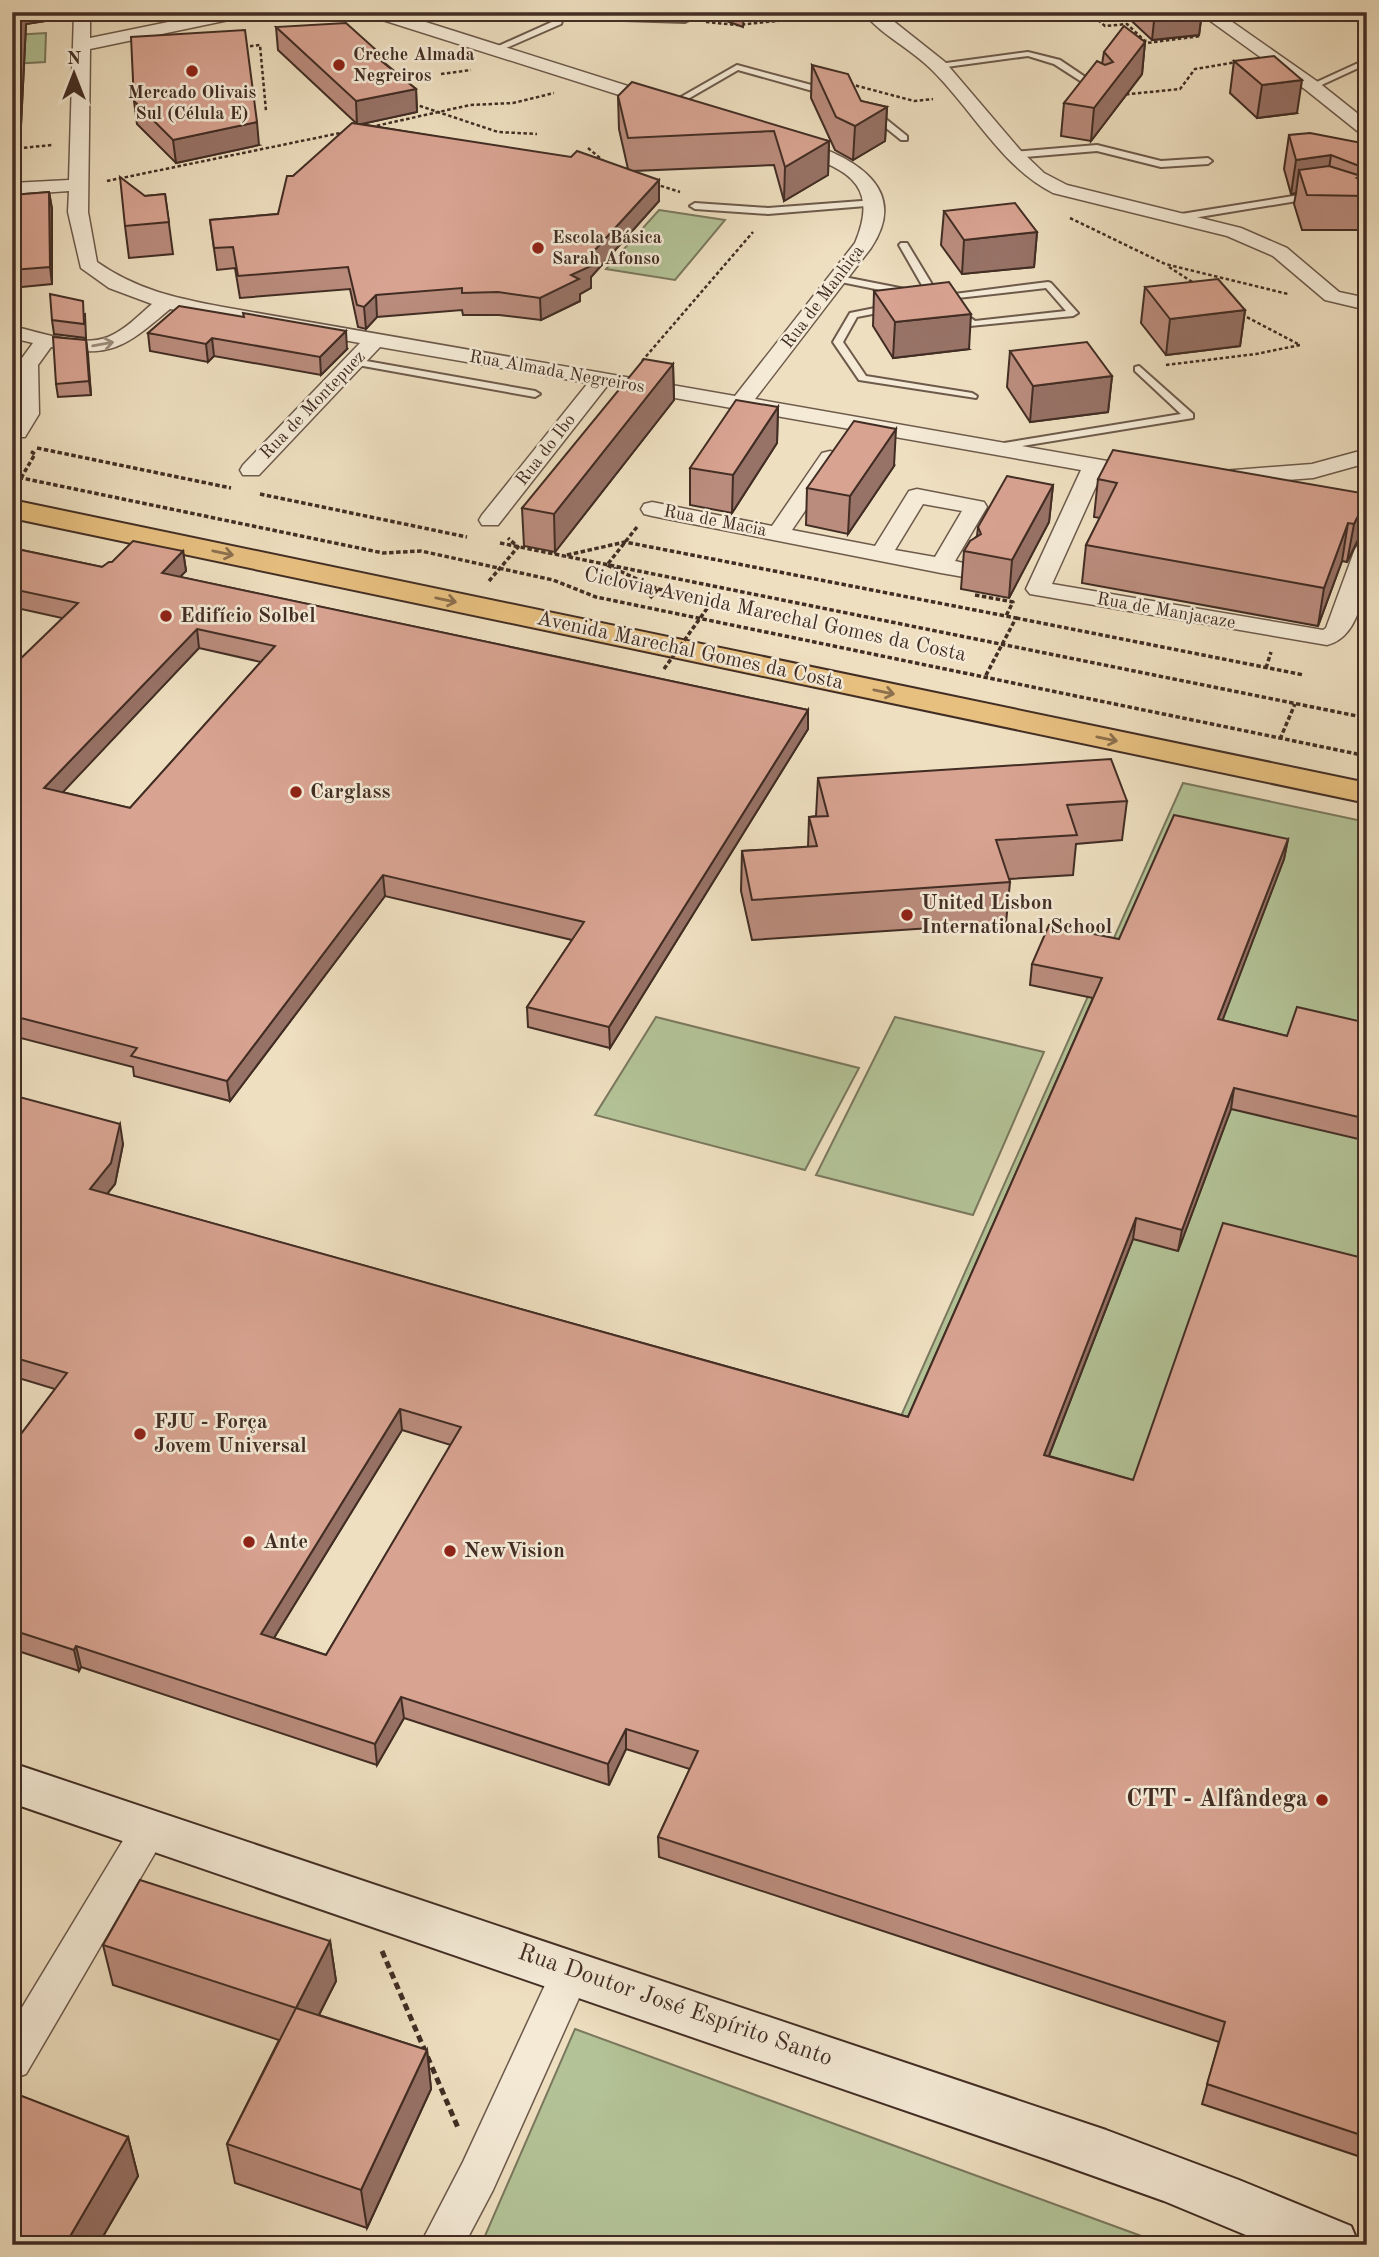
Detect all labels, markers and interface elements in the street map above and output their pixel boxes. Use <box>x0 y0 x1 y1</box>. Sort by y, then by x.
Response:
north arrow <box>38 38 108 108</box>
place label: Creche Almada Negreiros <box>353 46 475 85</box>
text: N <box>67 50 82 69</box>
marker: Creche Almada Negreiros <box>331 57 347 73</box>
marker: Mercado Olivais Sul (Célula E) <box>184 63 200 79</box>
place label: Mercado Olivais Sul (Célula E) <box>128 84 256 123</box>
place label: Escola Básica Sarah Afonso <box>552 229 662 268</box>
marker: Escola Básica Sarah Afonso <box>530 240 546 256</box>
street label: Rua de Manhiça <box>778 242 868 352</box>
one-way arrow <box>91 337 114 350</box>
street label: Rua de Montepuez <box>257 347 369 463</box>
street label: Rua Almada Negreiros <box>468 348 646 396</box>
street label: Rua do Ibo <box>513 411 579 489</box>
street label: Rua de Macia <box>662 502 768 540</box>
one-way arrow <box>211 547 234 561</box>
street label: Ciclovia Avenida Marechal Gomes da Costa <box>582 562 968 668</box>
street label: Rua de Manjacaze <box>1095 590 1237 632</box>
one-way arrow <box>434 594 457 607</box>
place label: Edifício Solbel <box>180 606 316 627</box>
street label: Avenida Marechal Gomes da Costa <box>534 606 846 696</box>
marker: Edifício Solbel <box>158 608 174 624</box>
one-way arrow <box>872 685 895 699</box>
one-way arrow <box>1095 732 1118 746</box>
place label: Carglass <box>310 782 390 803</box>
marker: Carglass <box>288 784 304 800</box>
place label: United Lisbon International School <box>921 893 1112 938</box>
marker: United Lisbon International School <box>899 907 915 923</box>
place label: FJU - Força Jovem Universal <box>154 1412 307 1457</box>
marker: FJU - Força Jovem Universal <box>132 1426 148 1442</box>
place label: Ante <box>263 1532 308 1553</box>
marker: Ante <box>241 1534 257 1550</box>
place label: NewVision <box>464 1541 565 1562</box>
marker: NewVision <box>442 1543 458 1559</box>
place label: CTT - Alfândega <box>1126 1788 1308 1812</box>
marker: CTT - Alfândega <box>1314 1792 1330 1808</box>
street label: Rua Doutor José Espírito Santo <box>515 1941 835 2071</box>

